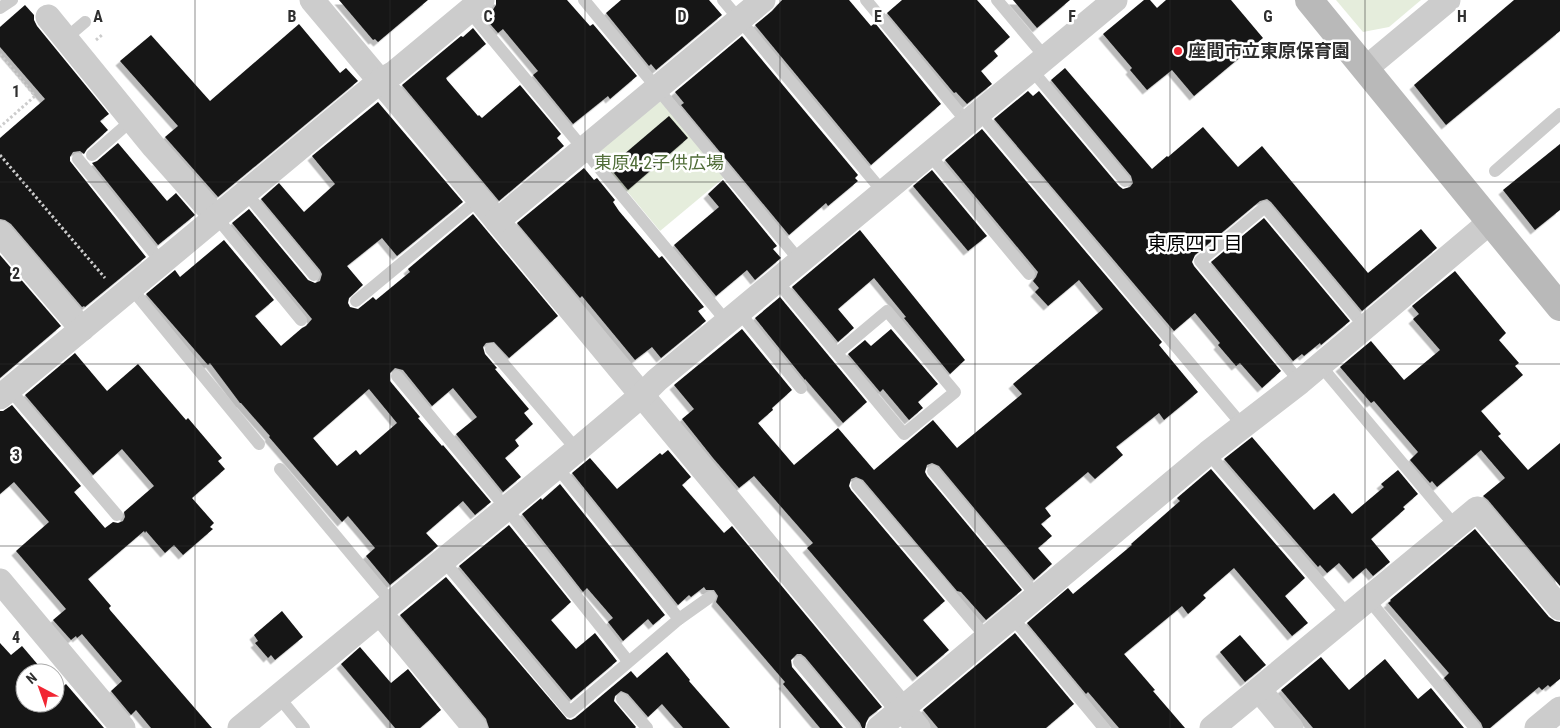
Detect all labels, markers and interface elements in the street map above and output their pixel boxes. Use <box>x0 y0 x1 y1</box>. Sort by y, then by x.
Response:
text: A <box>93 7 103 26</box>
text: B <box>288 7 297 26</box>
text: C <box>483 7 493 26</box>
text: D <box>677 7 687 26</box>
text: E <box>874 7 882 26</box>
text: F <box>1068 7 1076 26</box>
text: G <box>1263 7 1273 26</box>
text: H <box>1457 7 1467 26</box>
place label: 座間市立東原保育園 <box>1188 40 1350 61</box>
marker: 座間市立東原保育園 <box>1172 45 1184 57</box>
text: 1 <box>12 82 20 101</box>
park label: 東原4-2子供広場 <box>594 152 724 173</box>
district label: 東原四丁目 <box>1147 232 1243 255</box>
text: 2 <box>12 264 20 283</box>
text: 3 <box>12 446 20 465</box>
text: 4 <box>12 628 20 647</box>
north arrow <box>15 663 65 713</box>
text: N <box>23 669 40 687</box>

